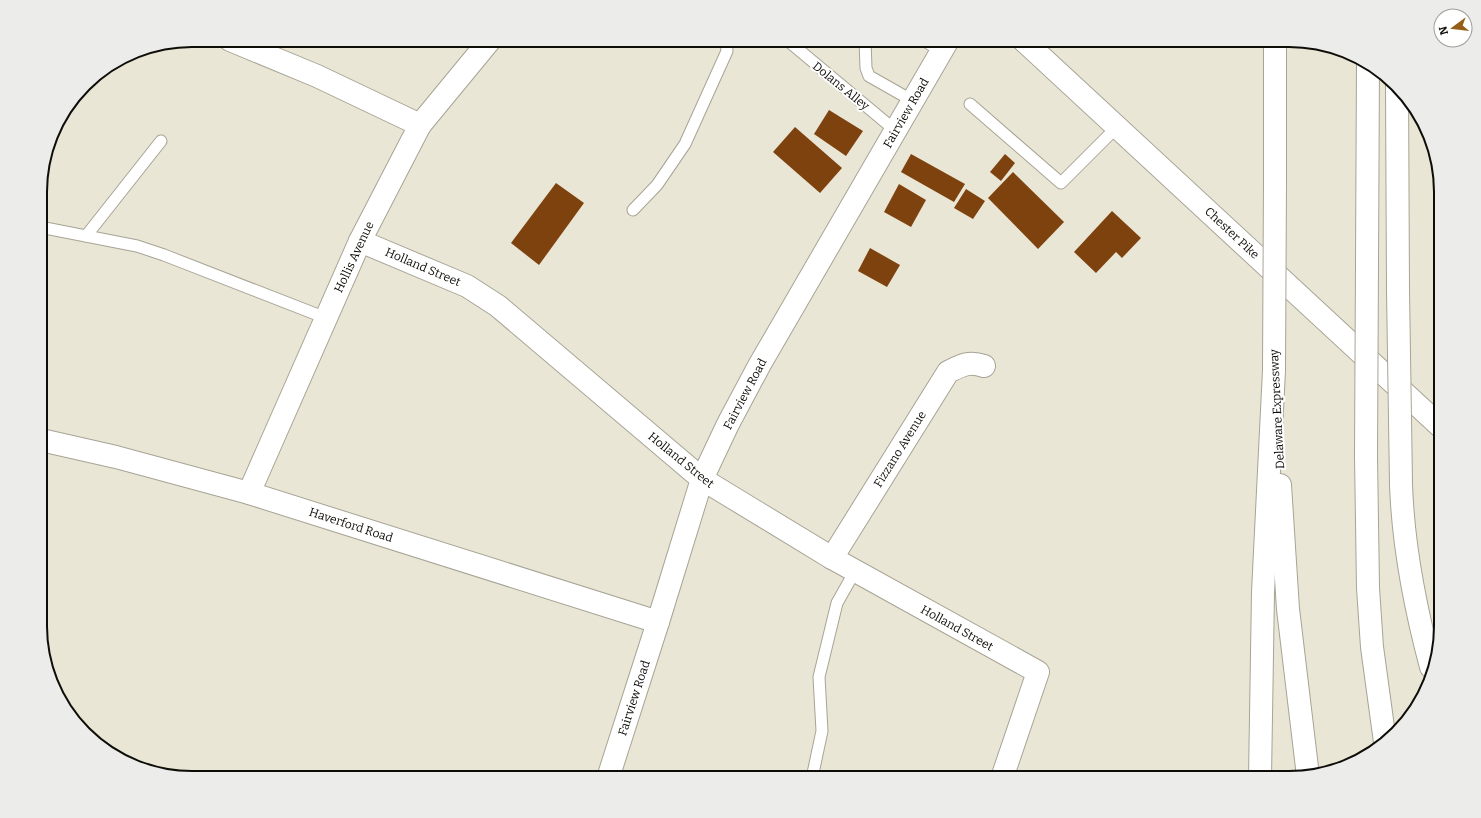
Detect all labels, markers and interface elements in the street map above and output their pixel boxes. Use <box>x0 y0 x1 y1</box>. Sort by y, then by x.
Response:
north arrow <box>1433 8 1473 48</box>
text: N <box>1436 24 1451 36</box>
street label: Dolans Alley <box>810 59 873 114</box>
street label: Fairview Road <box>880 76 932 150</box>
street label: Chester Pike <box>1202 204 1262 262</box>
street label: Hollis Avenue <box>331 219 377 295</box>
street label: Holland Street <box>383 245 463 289</box>
street label: Delaware Expressway <box>1267 348 1287 469</box>
street label: Fairview Road <box>720 356 770 432</box>
street label: Fizzano Avenue <box>871 408 929 490</box>
street label: Holland Street <box>645 429 717 491</box>
street label: Haverford Road <box>307 505 395 545</box>
street label: Holland Street <box>918 602 996 654</box>
street label: Fairview Road <box>615 659 653 737</box>

